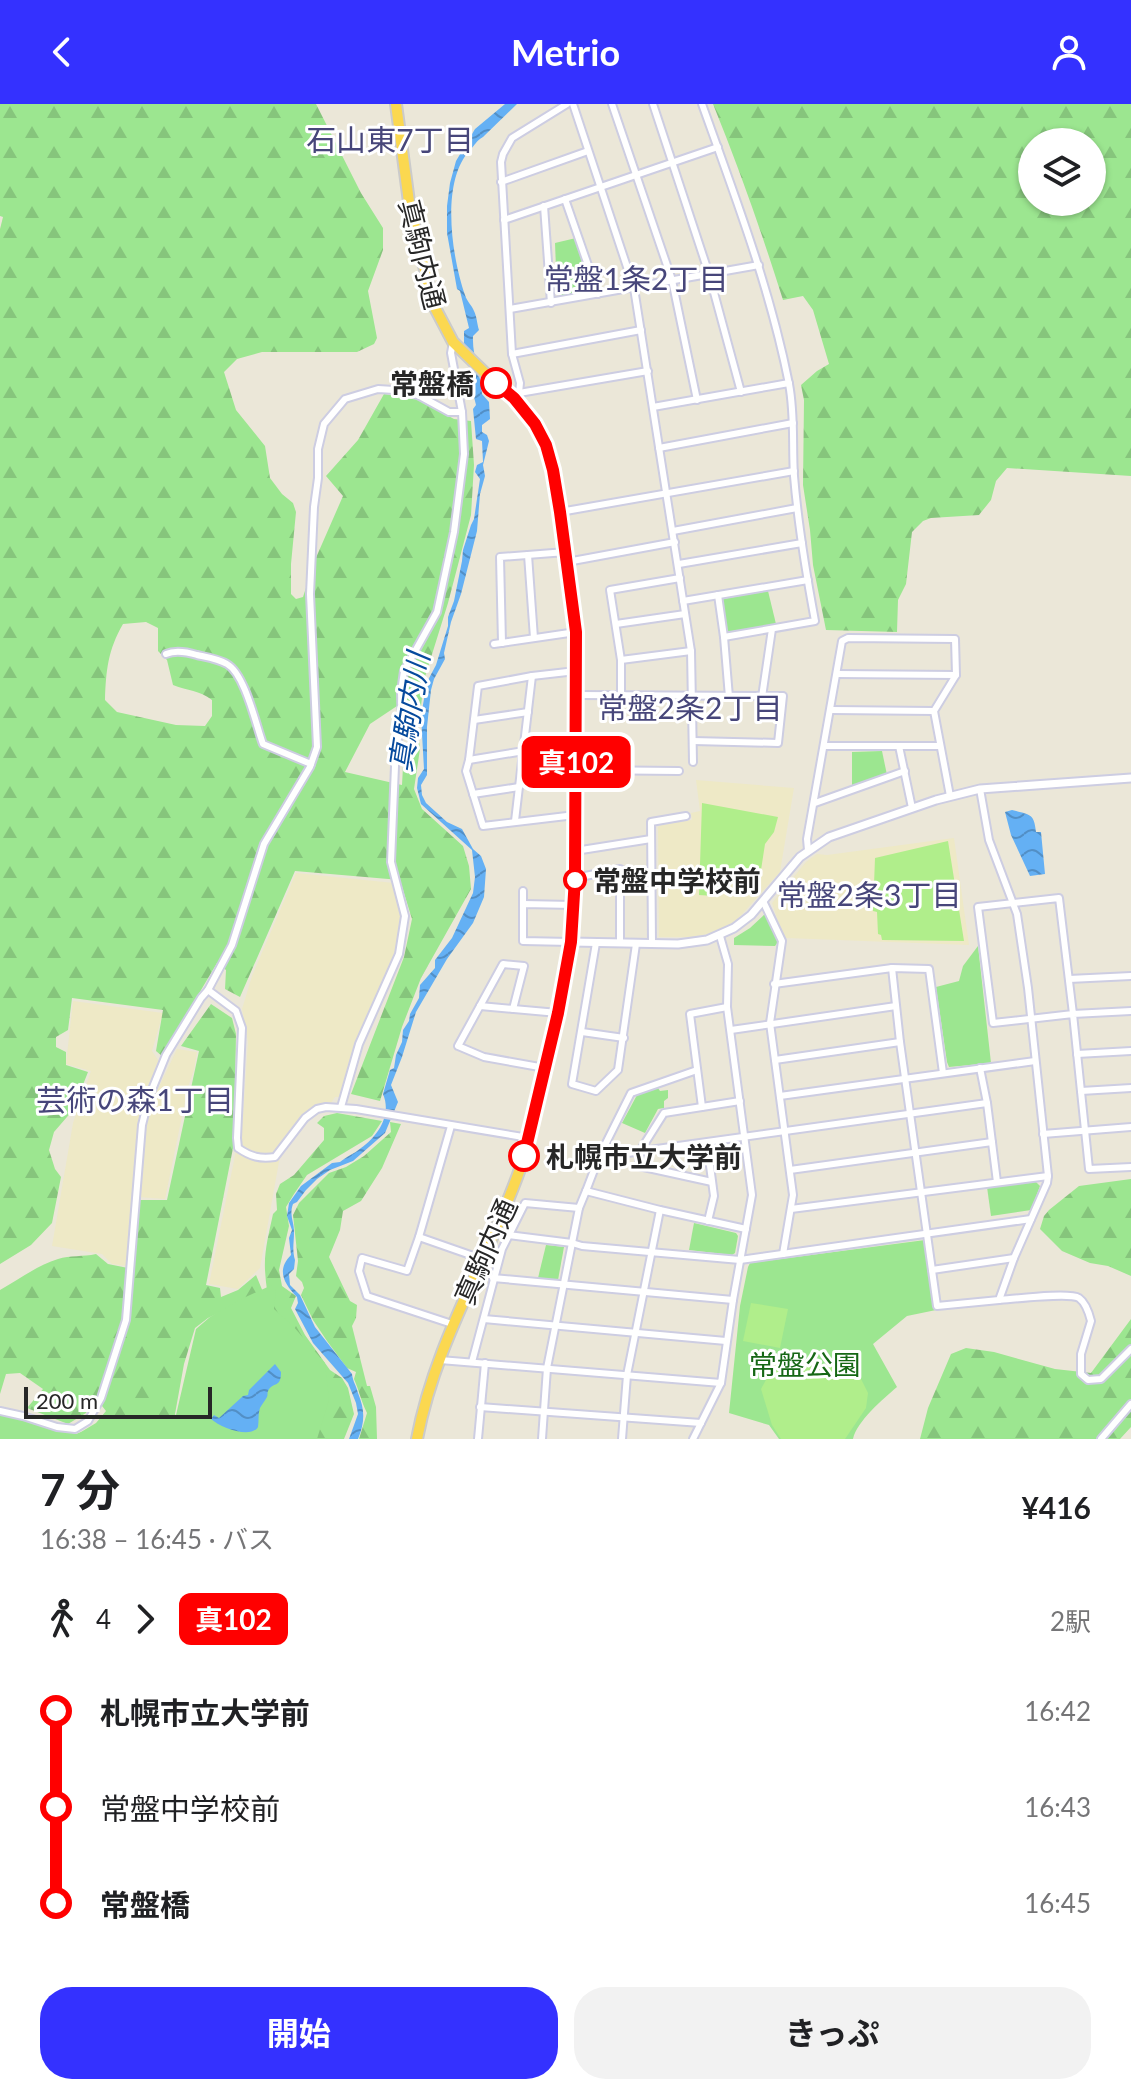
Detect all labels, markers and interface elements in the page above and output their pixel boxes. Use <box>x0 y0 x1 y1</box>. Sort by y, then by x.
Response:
icon: back <box>40 30 84 74</box>
text: Metrio <box>511 30 620 74</box>
icon: person <box>1047 30 1091 74</box>
district label: 石山東7丁目 <box>306 121 474 157</box>
map controls <box>1018 128 1106 216</box>
button: layers <box>1018 128 1106 216</box>
street label: 真駒内通 <box>393 196 453 312</box>
district label: 常盤1条2丁目 <box>544 260 728 296</box>
place label: 常盤橋 <box>390 366 474 400</box>
marker: 常盤橋 <box>481 368 511 398</box>
water label: 真駒内川 <box>381 647 436 774</box>
district label: 常盤2条2丁目 <box>598 689 782 725</box>
line badge: 真102 <box>520 736 632 788</box>
text: 真102 <box>538 745 614 779</box>
place label: 常盤中学校前 <box>593 863 761 897</box>
marker: 常盤中学校前 <box>564 869 586 891</box>
district label: 常盤2条3丁目 <box>777 876 961 912</box>
district label: 芸術の森1丁目 <box>36 1081 234 1117</box>
place label: 札幌市立大学前 <box>546 1139 742 1173</box>
marker: 札幌市立大学前 <box>509 1141 539 1171</box>
street label: 真駒内通 <box>447 1193 523 1309</box>
park label: 常盤公園 <box>749 1347 861 1381</box>
scale bar <box>24 1383 212 1419</box>
text: 200 m <box>36 1387 98 1414</box>
text: 7 分 <box>40 1463 120 1515</box>
text: ¥416 <box>1021 1489 1091 1525</box>
text: 16:38 – 16:45 · バス <box>40 1523 274 1555</box>
icon: walk <box>40 1597 84 1641</box>
icon: forward <box>123 1597 167 1641</box>
text: 真102 <box>195 1602 272 1636</box>
text: 4 <box>96 1603 111 1635</box>
text: 2駅 <box>1050 1605 1091 1637</box>
text: 札幌市立大学前 <box>100 1694 310 1730</box>
text: 16:42 <box>1024 1695 1091 1727</box>
text: 常盤中学校前 <box>100 1790 280 1826</box>
text: 16:43 <box>1024 1791 1091 1823</box>
text: 常盤橋 <box>100 1886 190 1922</box>
text: 16:45 <box>1024 1887 1091 1919</box>
button: 開始 <box>40 1987 558 2079</box>
button: きっぷ <box>574 1987 1091 2079</box>

